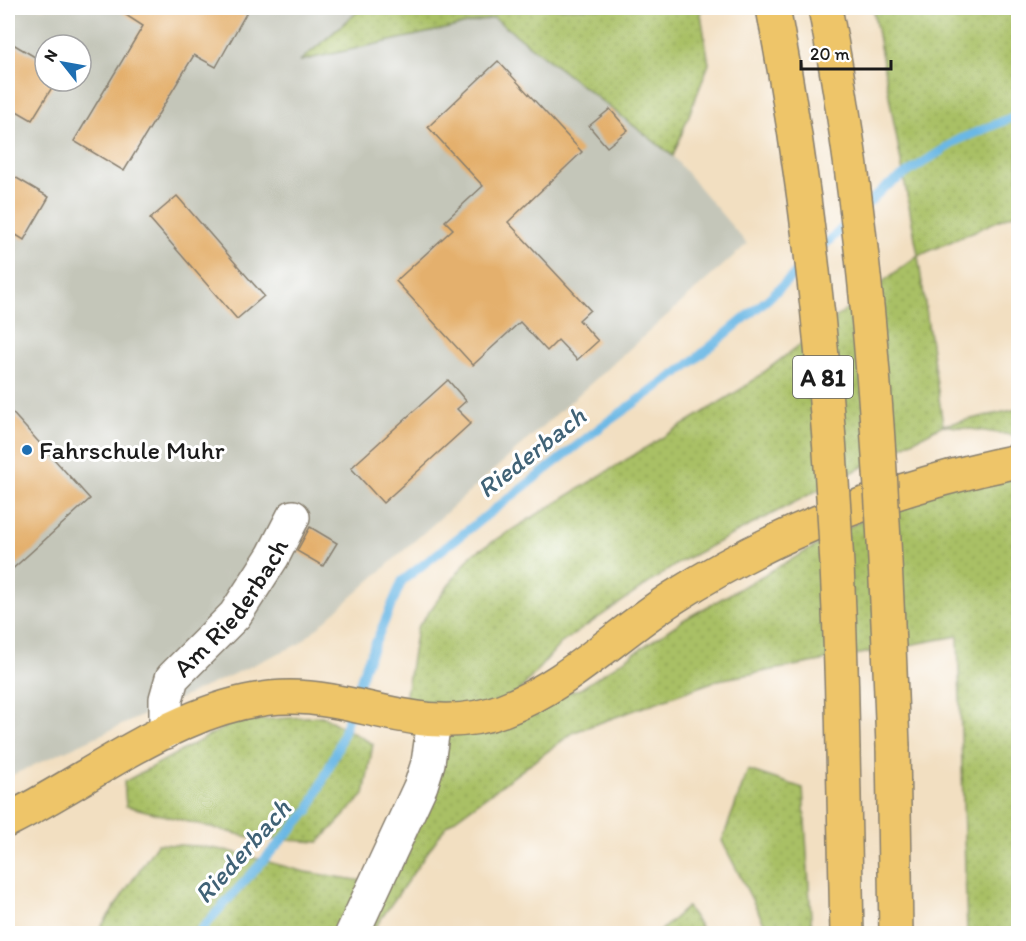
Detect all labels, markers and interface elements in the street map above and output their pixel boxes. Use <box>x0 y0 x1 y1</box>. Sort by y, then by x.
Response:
north arrow <box>33 33 93 93</box>
scale bar <box>801 33 891 71</box>
text: 20 m <box>810 43 850 65</box>
text: N <box>40 46 61 65</box>
road number: A 81 <box>793 356 853 398</box>
water label: Riederbach <box>470 399 592 505</box>
place label: Fahrschule Muhr <box>39 434 225 466</box>
marker: Fahrschule Muhr <box>20 443 34 457</box>
street label: Am Riederbach <box>166 533 295 684</box>
water label: Riederbach <box>187 792 297 910</box>

